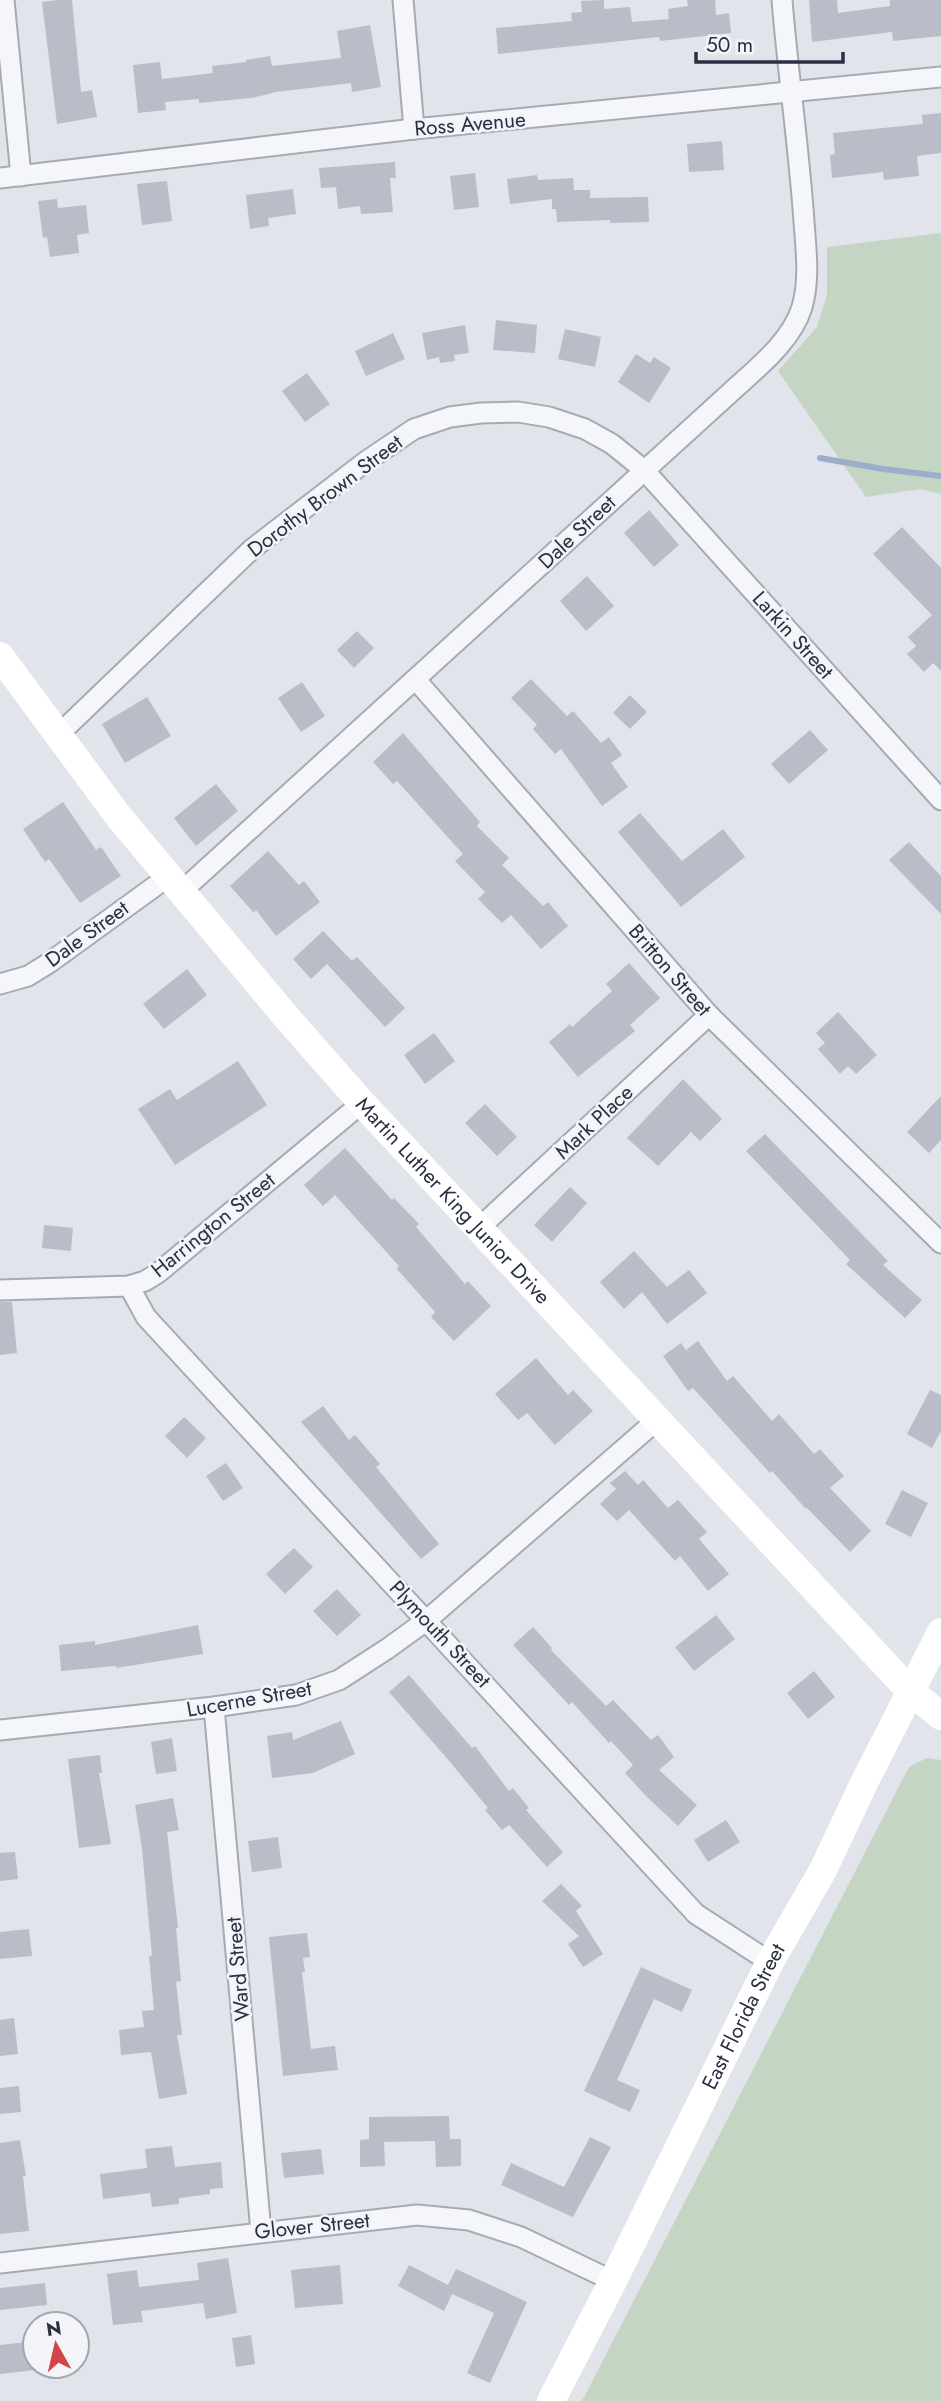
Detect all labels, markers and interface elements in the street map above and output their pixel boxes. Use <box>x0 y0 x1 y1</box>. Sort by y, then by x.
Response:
scale bar <box>696 21 843 65</box>
text: 50 m <box>706 30 753 60</box>
street label: Ross Avenue <box>413 104 527 144</box>
street label: Dorothy Brown Street <box>241 428 409 564</box>
street label: Dale Street <box>532 488 622 576</box>
street label: Larkin Street <box>745 585 841 685</box>
street label: Dale Street <box>39 894 135 974</box>
street label: Britton Street <box>621 917 719 1023</box>
street label: Mark Place <box>548 1078 640 1166</box>
street label: Martin Luther King Junior Drive <box>349 1090 557 1311</box>
street label: Harrington Street <box>145 1166 281 1284</box>
street label: Plymouth Street <box>382 1574 498 1694</box>
street label: Lucerne Street <box>184 1673 314 1725</box>
street label: Ward Street <box>219 1916 257 2022</box>
street label: East Florida Street <box>695 1938 793 2095</box>
street label: Glover Street <box>253 2205 371 2247</box>
north arrow <box>21 2310 91 2380</box>
text: N <box>44 2314 63 2343</box>

